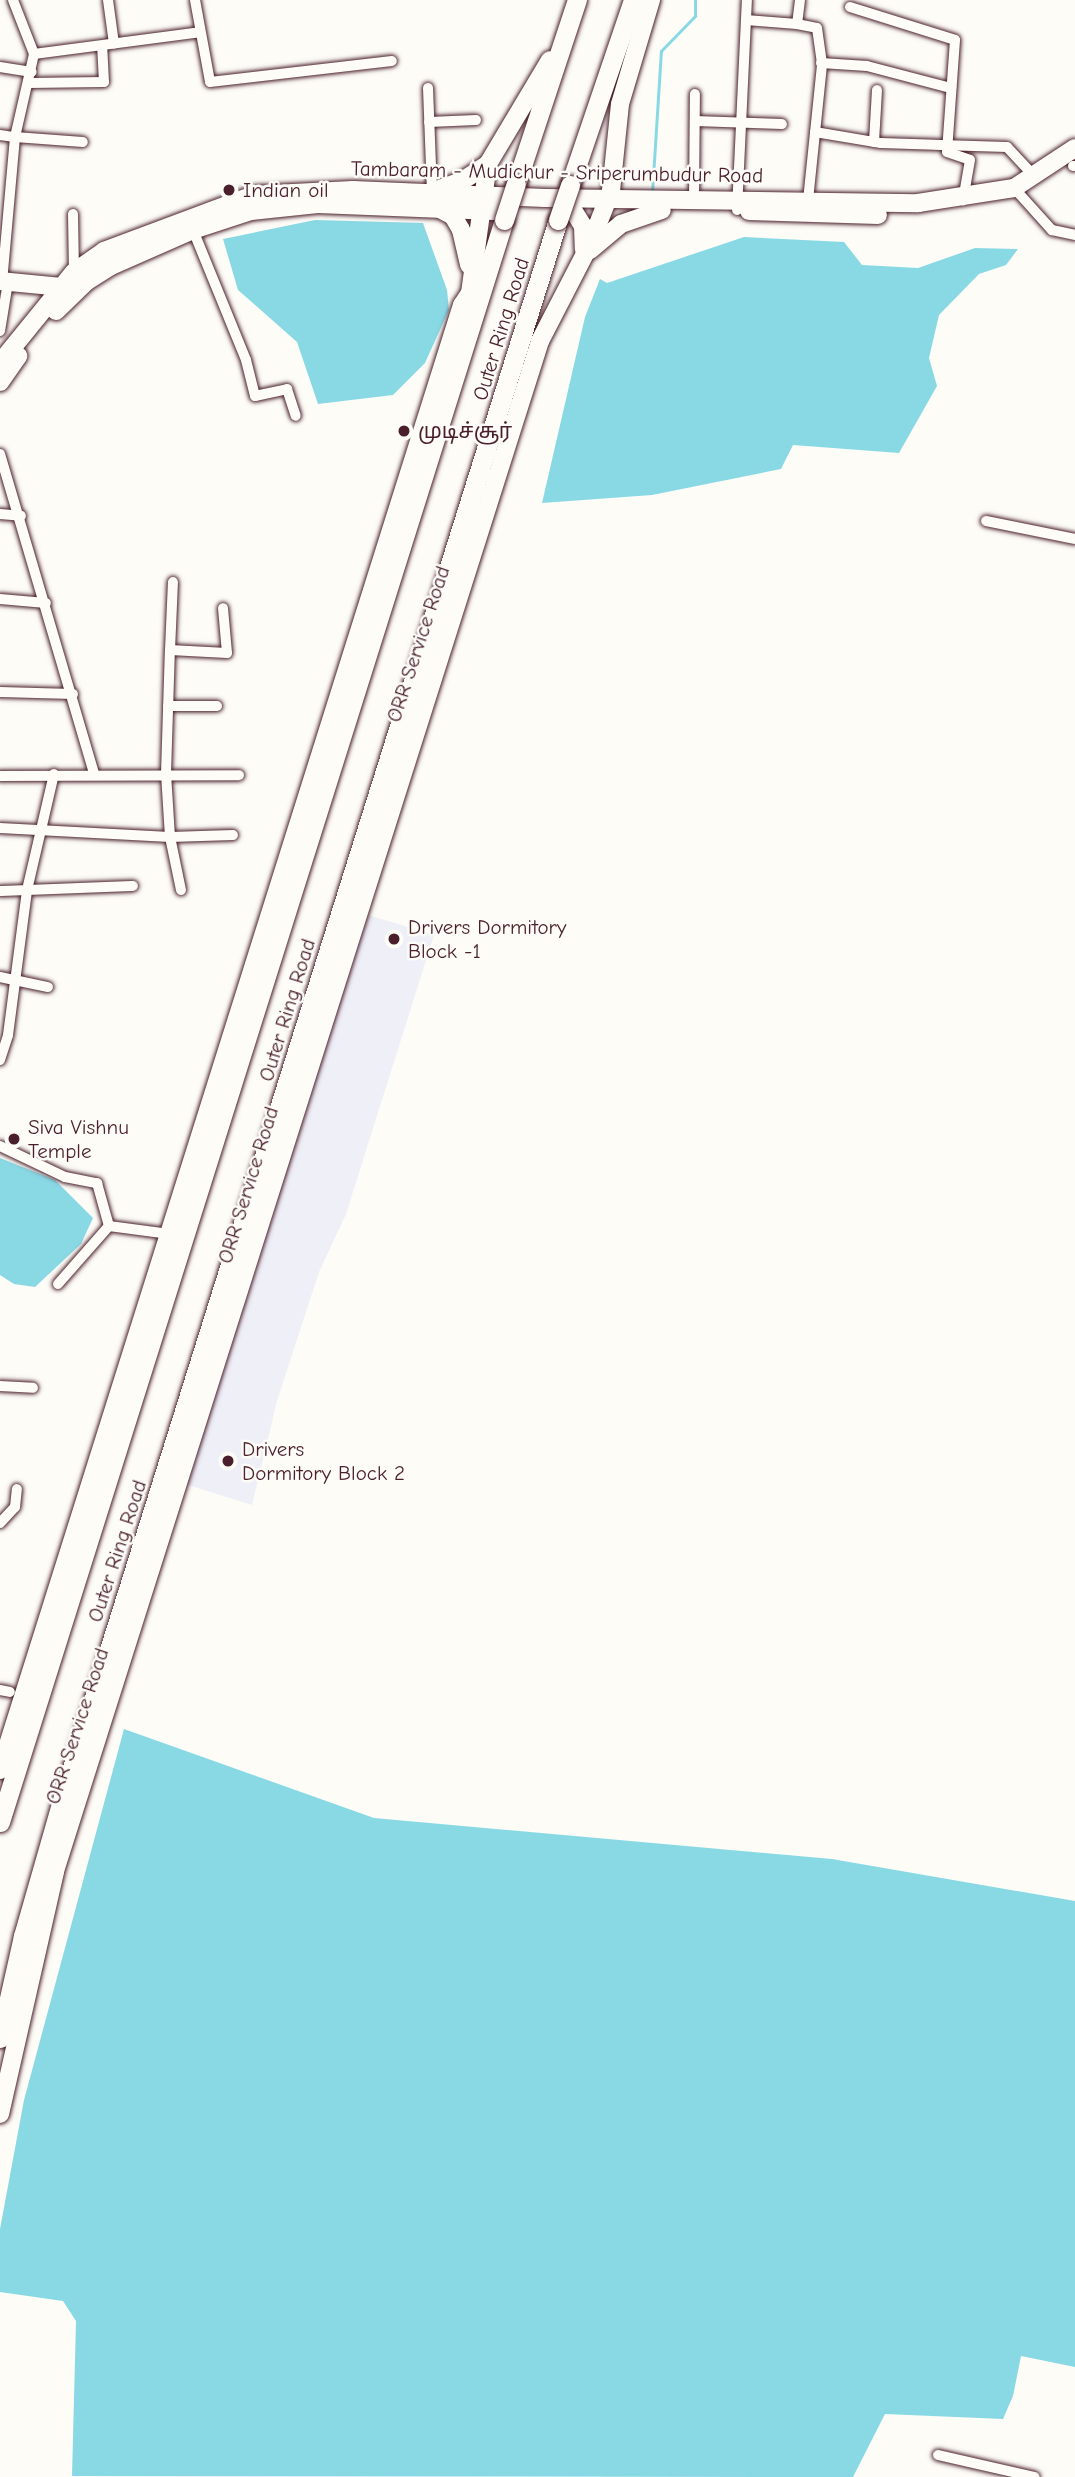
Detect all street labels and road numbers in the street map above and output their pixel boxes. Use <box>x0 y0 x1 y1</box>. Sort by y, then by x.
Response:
street label: Tambaram - Mudichur - Sriperumbudur Road <box>351 156 763 188</box>
street label: Outer Ring Road <box>467 255 535 403</box>
street label: ORR Service Road <box>381 563 455 725</box>
street label: Outer Ring Road <box>253 936 321 1084</box>
street label: ORR Service Road <box>212 1104 284 1266</box>
street label: Outer Ring Road <box>82 1477 152 1625</box>
street label: ORR Service Road <box>40 1645 114 1807</box>

